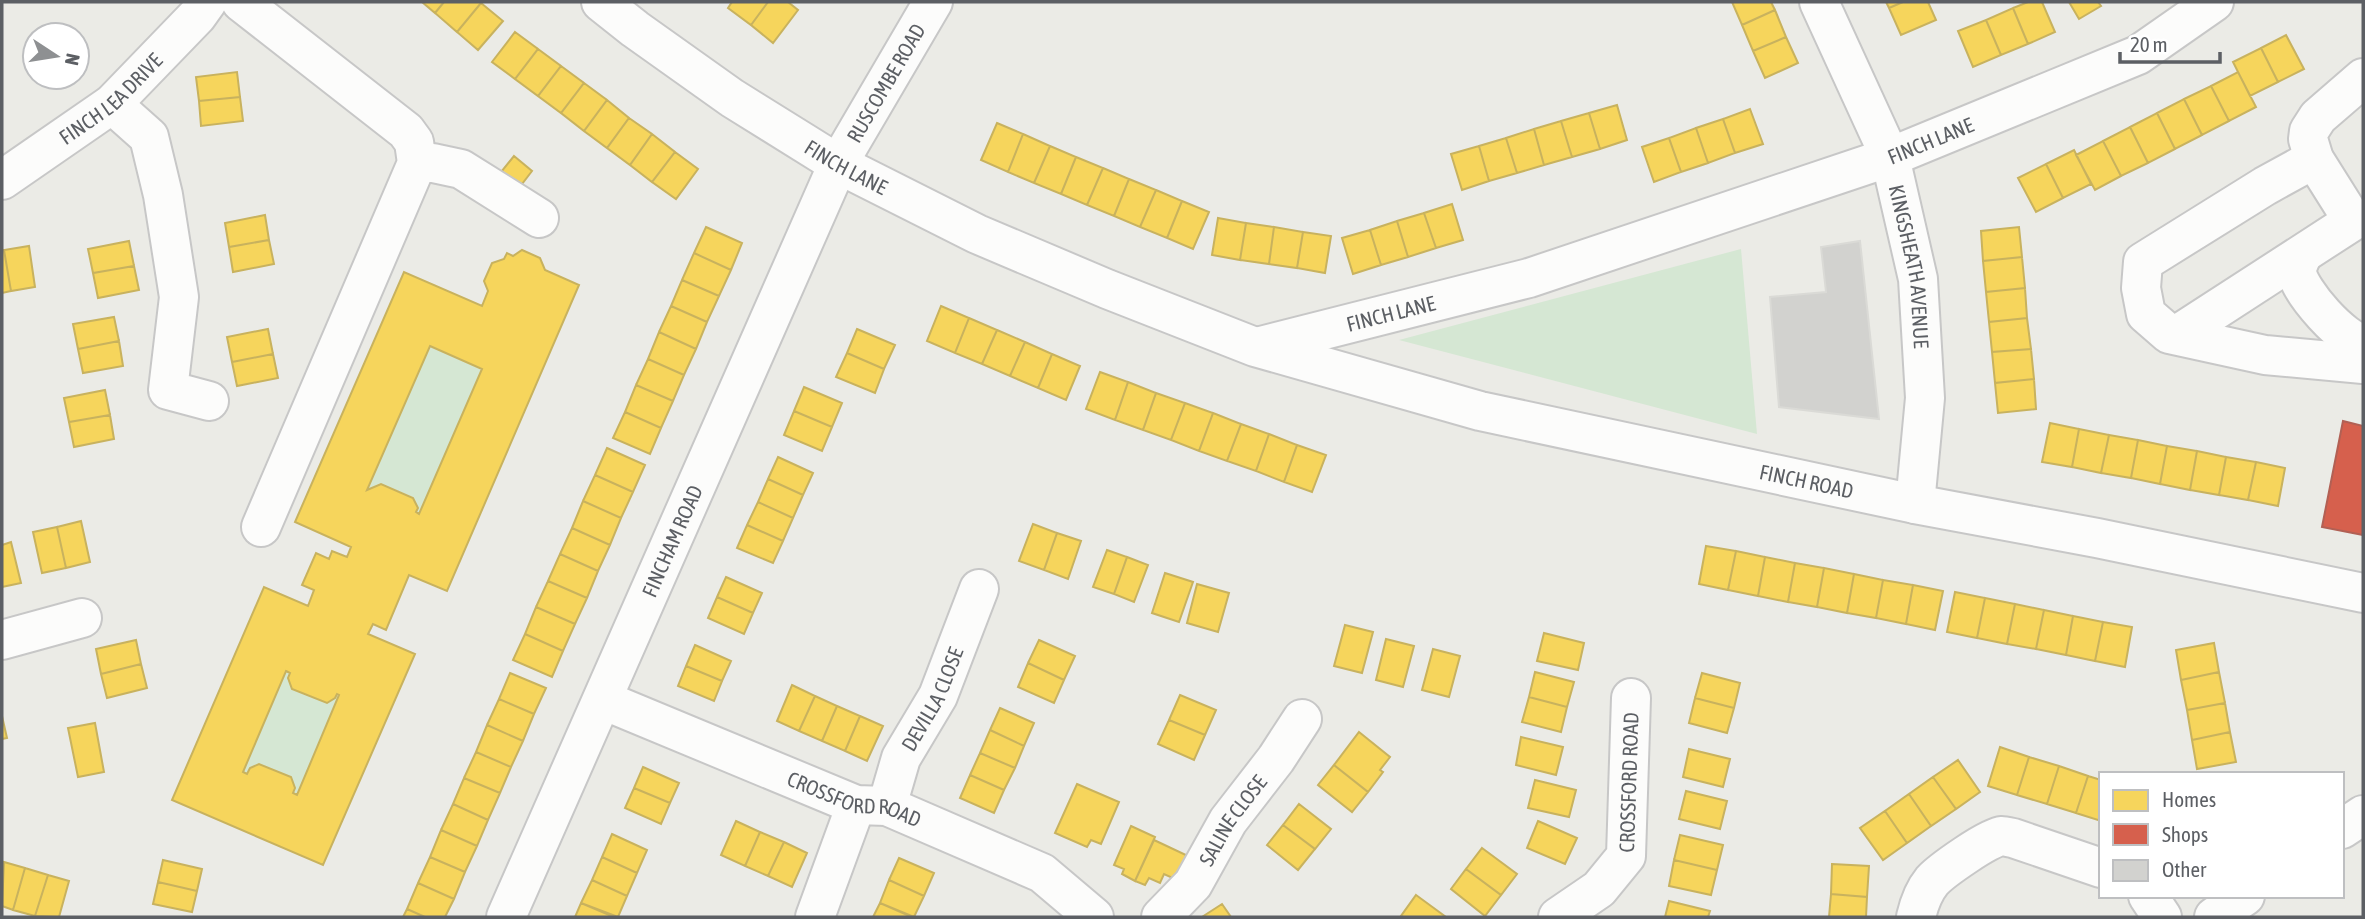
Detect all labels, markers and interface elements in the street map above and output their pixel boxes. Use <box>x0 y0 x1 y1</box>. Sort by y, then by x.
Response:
street label: RUSCOMBE ROAD <box>841 19 930 147</box>
north arrow <box>21 21 91 91</box>
scale bar <box>2120 21 2220 65</box>
text: 20 m <box>2130 32 2168 56</box>
street label: FINCH LEA DRIVE <box>53 45 167 147</box>
street label: FINCH LANE <box>1884 112 1977 169</box>
street label: FINCH LANE <box>801 134 892 199</box>
street label: KINGSHEATH AVENUE <box>1885 182 1934 349</box>
street label: FINCH LANE <box>1344 290 1438 336</box>
street label: FINCH ROAD <box>1757 459 1856 503</box>
street label: FINCHAM ROAD <box>637 481 707 601</box>
street label: DEVILLA CLOSE <box>896 644 968 755</box>
street label: CROSSFORD ROAD <box>1614 712 1643 853</box>
street label: CROSSFORD ROAD <box>784 766 925 831</box>
street label: SALINE CLOSE <box>1194 770 1271 870</box>
legend <box>2099 772 2344 898</box>
text: Homes <box>2162 787 2216 811</box>
text: Shops <box>2162 822 2208 846</box>
text: Other <box>2162 857 2207 881</box>

